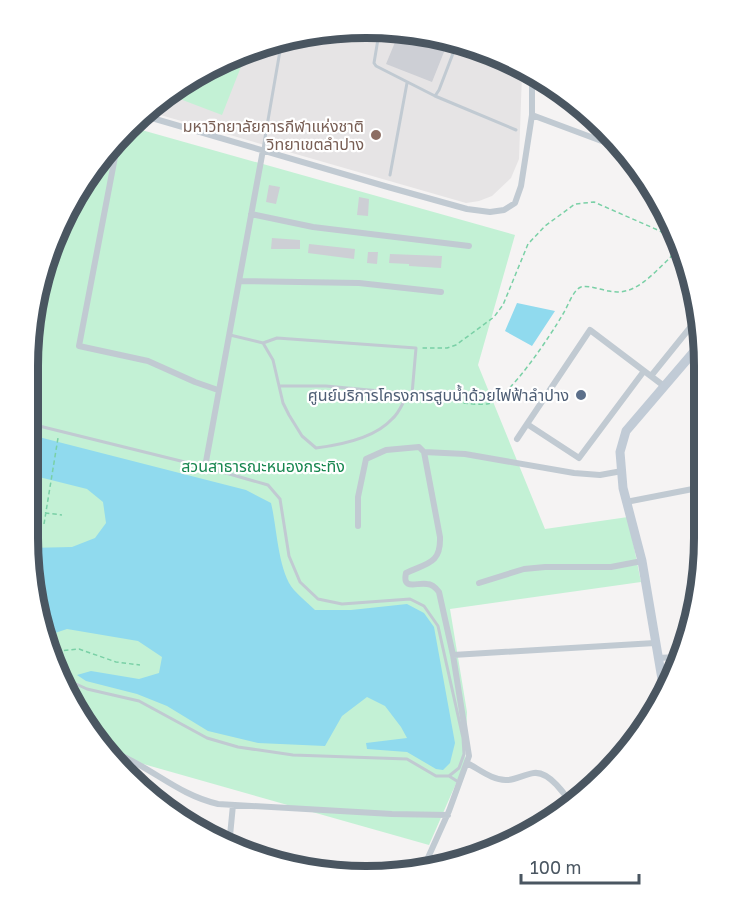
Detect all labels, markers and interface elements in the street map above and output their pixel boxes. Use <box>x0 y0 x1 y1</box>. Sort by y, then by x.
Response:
place label: มหาวิทยาลัยการกีฬาแห่งชาติ วิทยาเขตลำปาง <box>183 116 364 154</box>
marker: มหาวิทยาลัยการกีฬาแห่งชาติ วิทยาเขตลำปาง <box>369 128 383 142</box>
place label: ศูนย์บริการโครงการสูบน้ำด้วยไฟฟ้าลําปาง <box>308 384 569 405</box>
marker: ศูนย์บริการโครงการสูบน้ำด้วยไฟฟ้าลําปาง <box>574 388 588 402</box>
park label: สวนสาธารณะหนองกระทิง <box>181 456 345 476</box>
scale bar <box>521 847 640 885</box>
text: 100 m <box>530 856 581 878</box>

